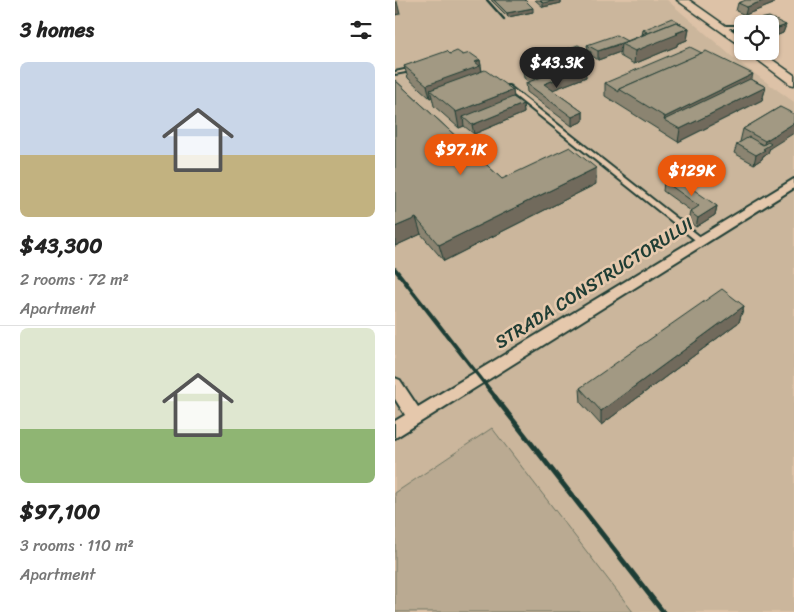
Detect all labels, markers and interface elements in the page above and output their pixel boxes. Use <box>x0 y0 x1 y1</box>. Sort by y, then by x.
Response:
text: 3 homes <box>20 11 94 49</box>
map controls <box>734 15 779 60</box>
button: locate <box>734 15 779 60</box>
icon: filters <box>347 16 375 44</box>
pin: $43.3K <box>516 46 598 89</box>
text: $43.3K <box>531 48 583 77</box>
icon: home <box>153 95 243 185</box>
pin: $97.1K <box>420 134 502 176</box>
text: $97.1K <box>435 135 487 164</box>
pin: $129K <box>657 154 727 197</box>
text: $129K <box>669 156 715 185</box>
street label: STRADA CONSTRUCTORULUI <box>488 208 700 358</box>
text: $43,300 <box>20 227 103 265</box>
text: 2 rooms · 72 m² <box>20 265 129 294</box>
text: Apartment <box>20 294 96 323</box>
icon: home <box>153 360 243 450</box>
text: $97,100 <box>20 493 100 531</box>
text: 3 rooms · 110 m² <box>20 531 134 560</box>
text: Apartment <box>20 560 96 589</box>

